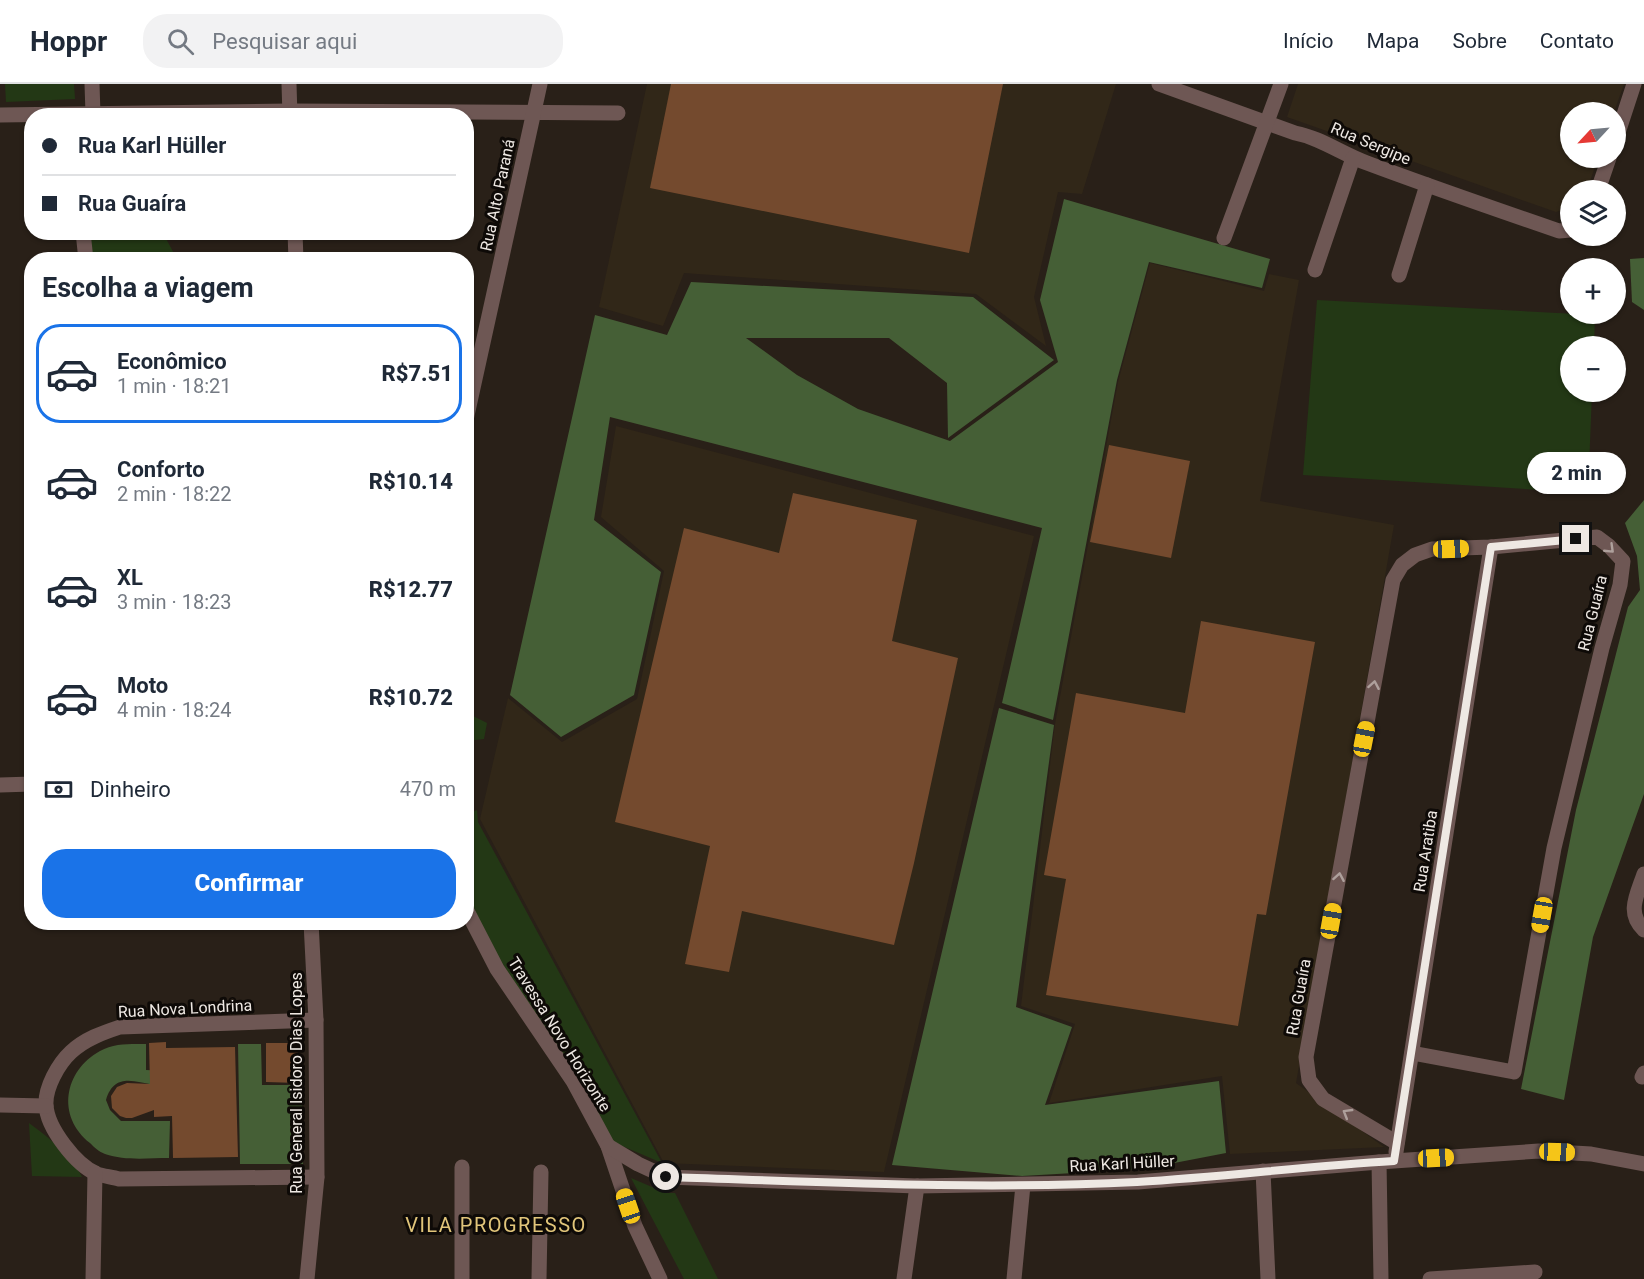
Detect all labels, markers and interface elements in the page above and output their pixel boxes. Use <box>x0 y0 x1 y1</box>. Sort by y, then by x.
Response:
search box <box>143 14 563 68</box>
text: Hoppr <box>30 25 107 58</box>
icon: search <box>164 25 197 58</box>
text: Pesquisar aqui <box>212 29 357 54</box>
text: Início <box>1283 29 1334 53</box>
text: Mapa <box>1367 29 1420 53</box>
text: Sobre <box>1453 29 1507 53</box>
text: Contato <box>1540 29 1614 53</box>
north arrow <box>1560 102 1626 168</box>
map controls <box>1560 102 1626 402</box>
street label: Rua Sergipe <box>1328 118 1414 169</box>
text: Rua Karl Hüller <box>78 133 226 158</box>
street label: Rua Alto Paraná <box>476 137 519 253</box>
button: layers <box>1560 180 1626 246</box>
text: Rua Guaíra <box>78 191 186 216</box>
button: + <box>1560 258 1626 324</box>
text: Escolha a viagem <box>42 272 254 304</box>
button: − <box>1560 336 1626 402</box>
icon: car <box>45 347 99 401</box>
text: Econômico <box>117 349 227 374</box>
text: R$7.51 <box>382 361 453 386</box>
text: 1 min · 18:21 <box>117 374 232 398</box>
callout: 2 min <box>1526 452 1626 494</box>
icon: car <box>45 455 99 509</box>
text: Conforto <box>117 457 205 482</box>
text: 2 min <box>1551 461 1602 485</box>
text: R$10.14 <box>369 469 453 494</box>
text: 2 min · 18:22 <box>117 482 232 506</box>
route end <box>1562 525 1589 552</box>
car <box>1433 539 1469 559</box>
one-way arrow <box>1603 541 1614 552</box>
icon: car <box>45 563 99 617</box>
text: XL <box>117 565 143 590</box>
street label: Rua Guaíra <box>1574 573 1611 653</box>
text: R$12.77 <box>369 577 453 602</box>
text: 3 min · 18:23 <box>117 590 232 614</box>
icon: car <box>45 671 99 725</box>
text: Moto <box>117 673 168 698</box>
one-way arrow <box>1367 680 1380 690</box>
text: R$10.72 <box>369 685 453 710</box>
text: 4 min · 18:24 <box>117 698 232 722</box>
car <box>1352 720 1376 758</box>
icon: cash <box>42 773 75 806</box>
text: Dinheiro <box>90 777 171 802</box>
text: 470 m <box>400 777 456 801</box>
street label: Rua Aratiba <box>1410 809 1441 893</box>
button: Confirmar <box>42 849 456 918</box>
one-way arrow <box>1332 872 1345 882</box>
car <box>1530 896 1554 934</box>
car <box>1319 902 1343 940</box>
street label: Travessa Novo Horizonte <box>504 954 615 1115</box>
street label: Rua Guaíra <box>1282 957 1315 1037</box>
street label: Rua General Isidoro Dias Lopes <box>287 972 306 1194</box>
street label: Rua Nova Londrina <box>117 995 253 1022</box>
one-way arrow <box>1343 1109 1353 1120</box>
car <box>1539 1142 1575 1162</box>
car <box>1418 1148 1454 1168</box>
street label: Rua Karl Hüller <box>1069 1151 1176 1176</box>
route start <box>652 1163 679 1190</box>
car <box>614 1186 642 1226</box>
district label: VILA PROGRESSO <box>405 1213 587 1237</box>

